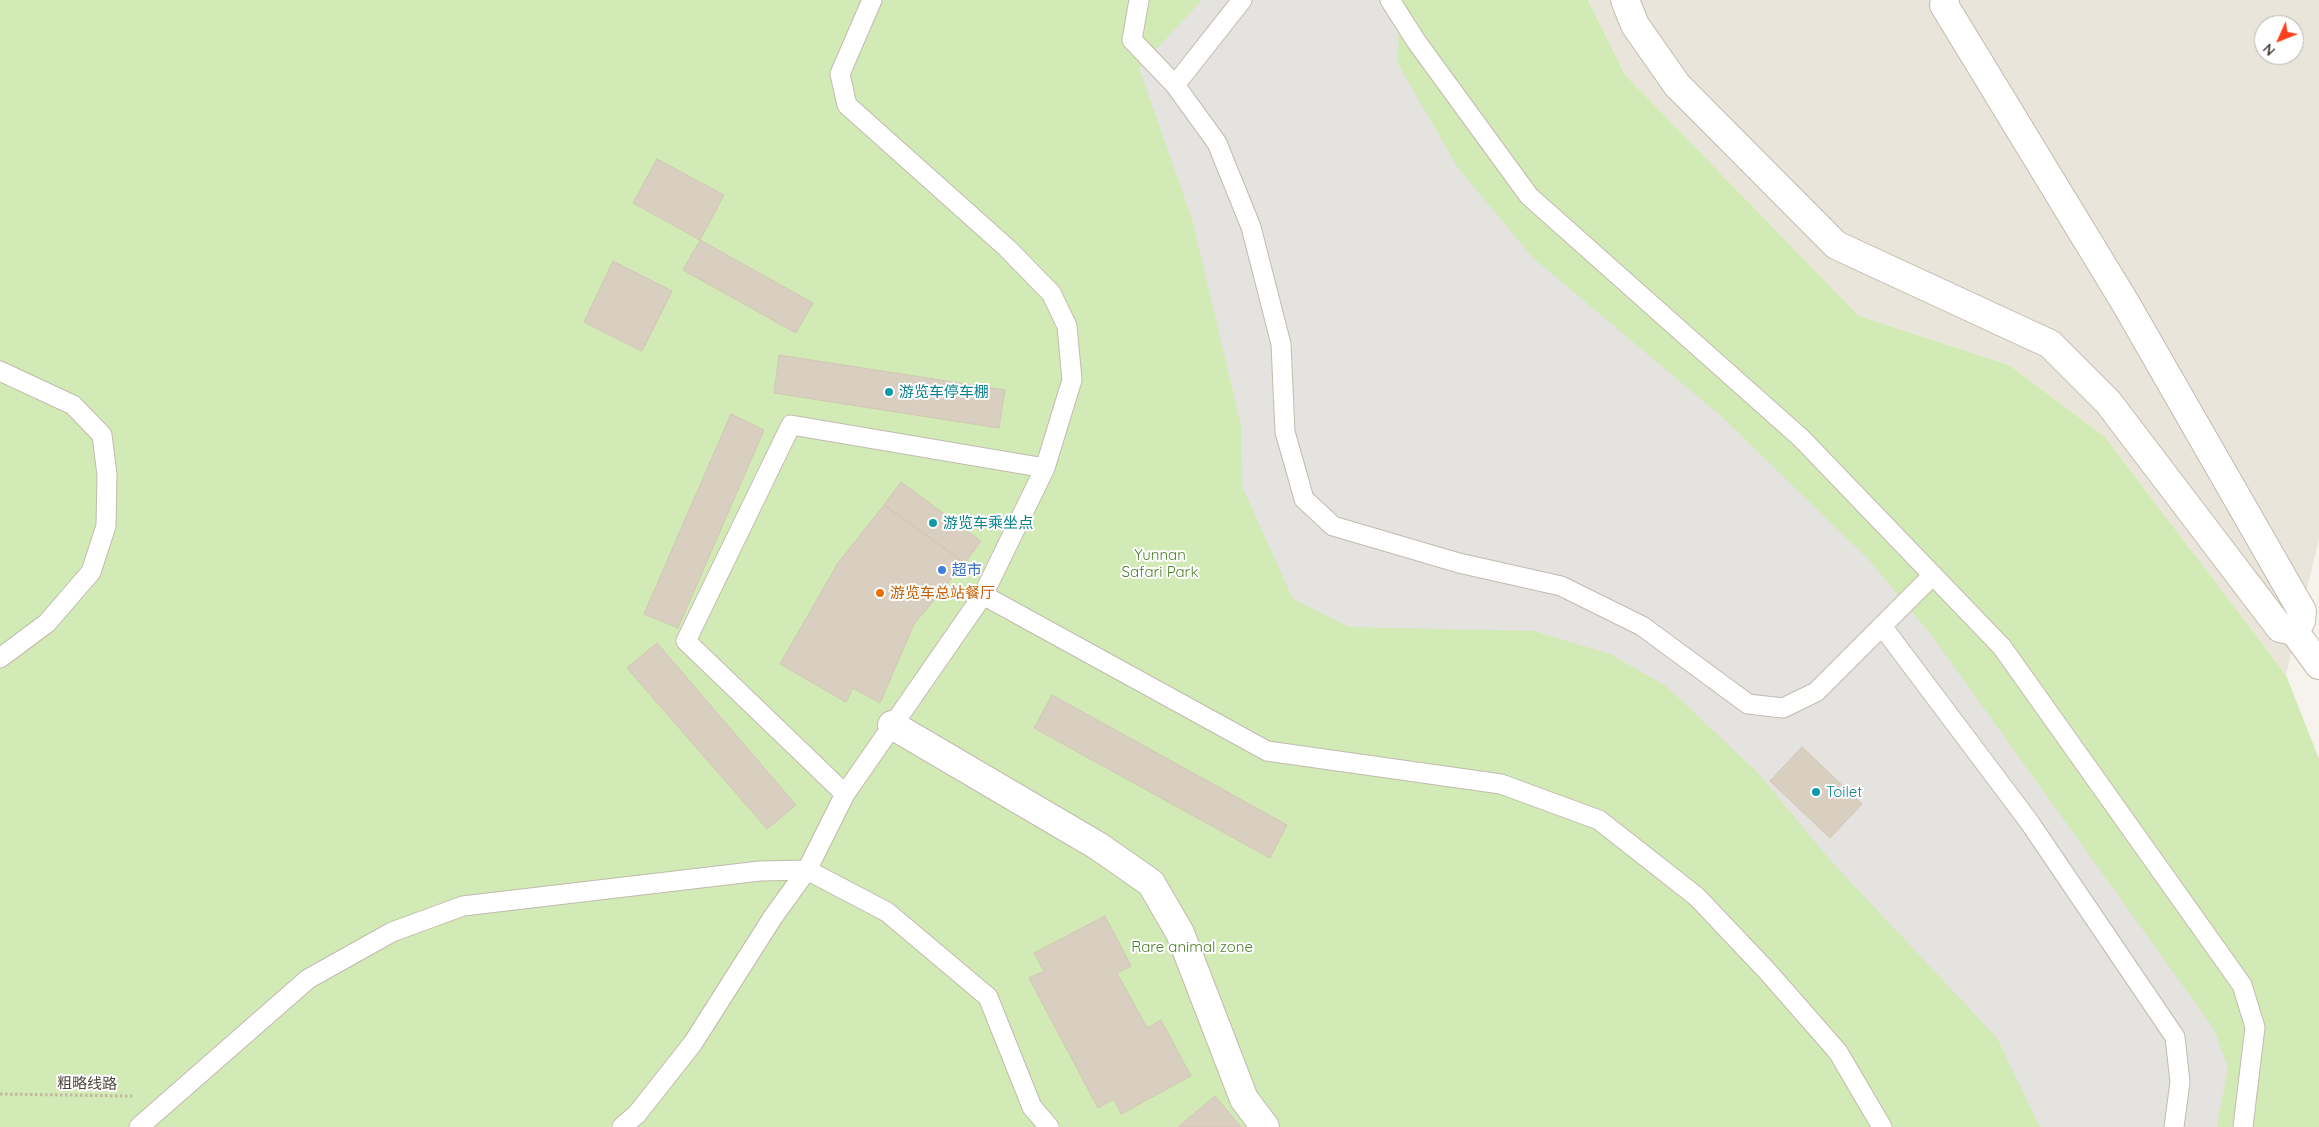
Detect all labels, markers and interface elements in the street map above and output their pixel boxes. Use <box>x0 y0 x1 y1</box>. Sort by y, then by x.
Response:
north arrow <box>2254 15 2304 65</box>
text: N <box>2259 40 2279 60</box>
place label: 游览车停车棚 <box>899 383 989 401</box>
marker: 游览车停车棚 <box>883 386 895 398</box>
place label: 游览车乘坐点 <box>943 514 1033 532</box>
marker: 游览车乘坐点 <box>927 517 939 529</box>
park label: Yunnan Safari Park <box>1122 546 1198 581</box>
place label: 超市 <box>952 561 982 579</box>
marker: 超市 <box>936 564 948 576</box>
place label: 游览车总站餐厅 <box>890 584 995 602</box>
marker: 游览车总站餐厅 <box>874 587 886 599</box>
place label: Toilet <box>1826 783 1862 801</box>
marker: Toilet <box>1810 786 1822 798</box>
park label: Rare animal zone <box>1131 938 1253 956</box>
street label: 粗略线路 <box>57 1074 117 1094</box>

